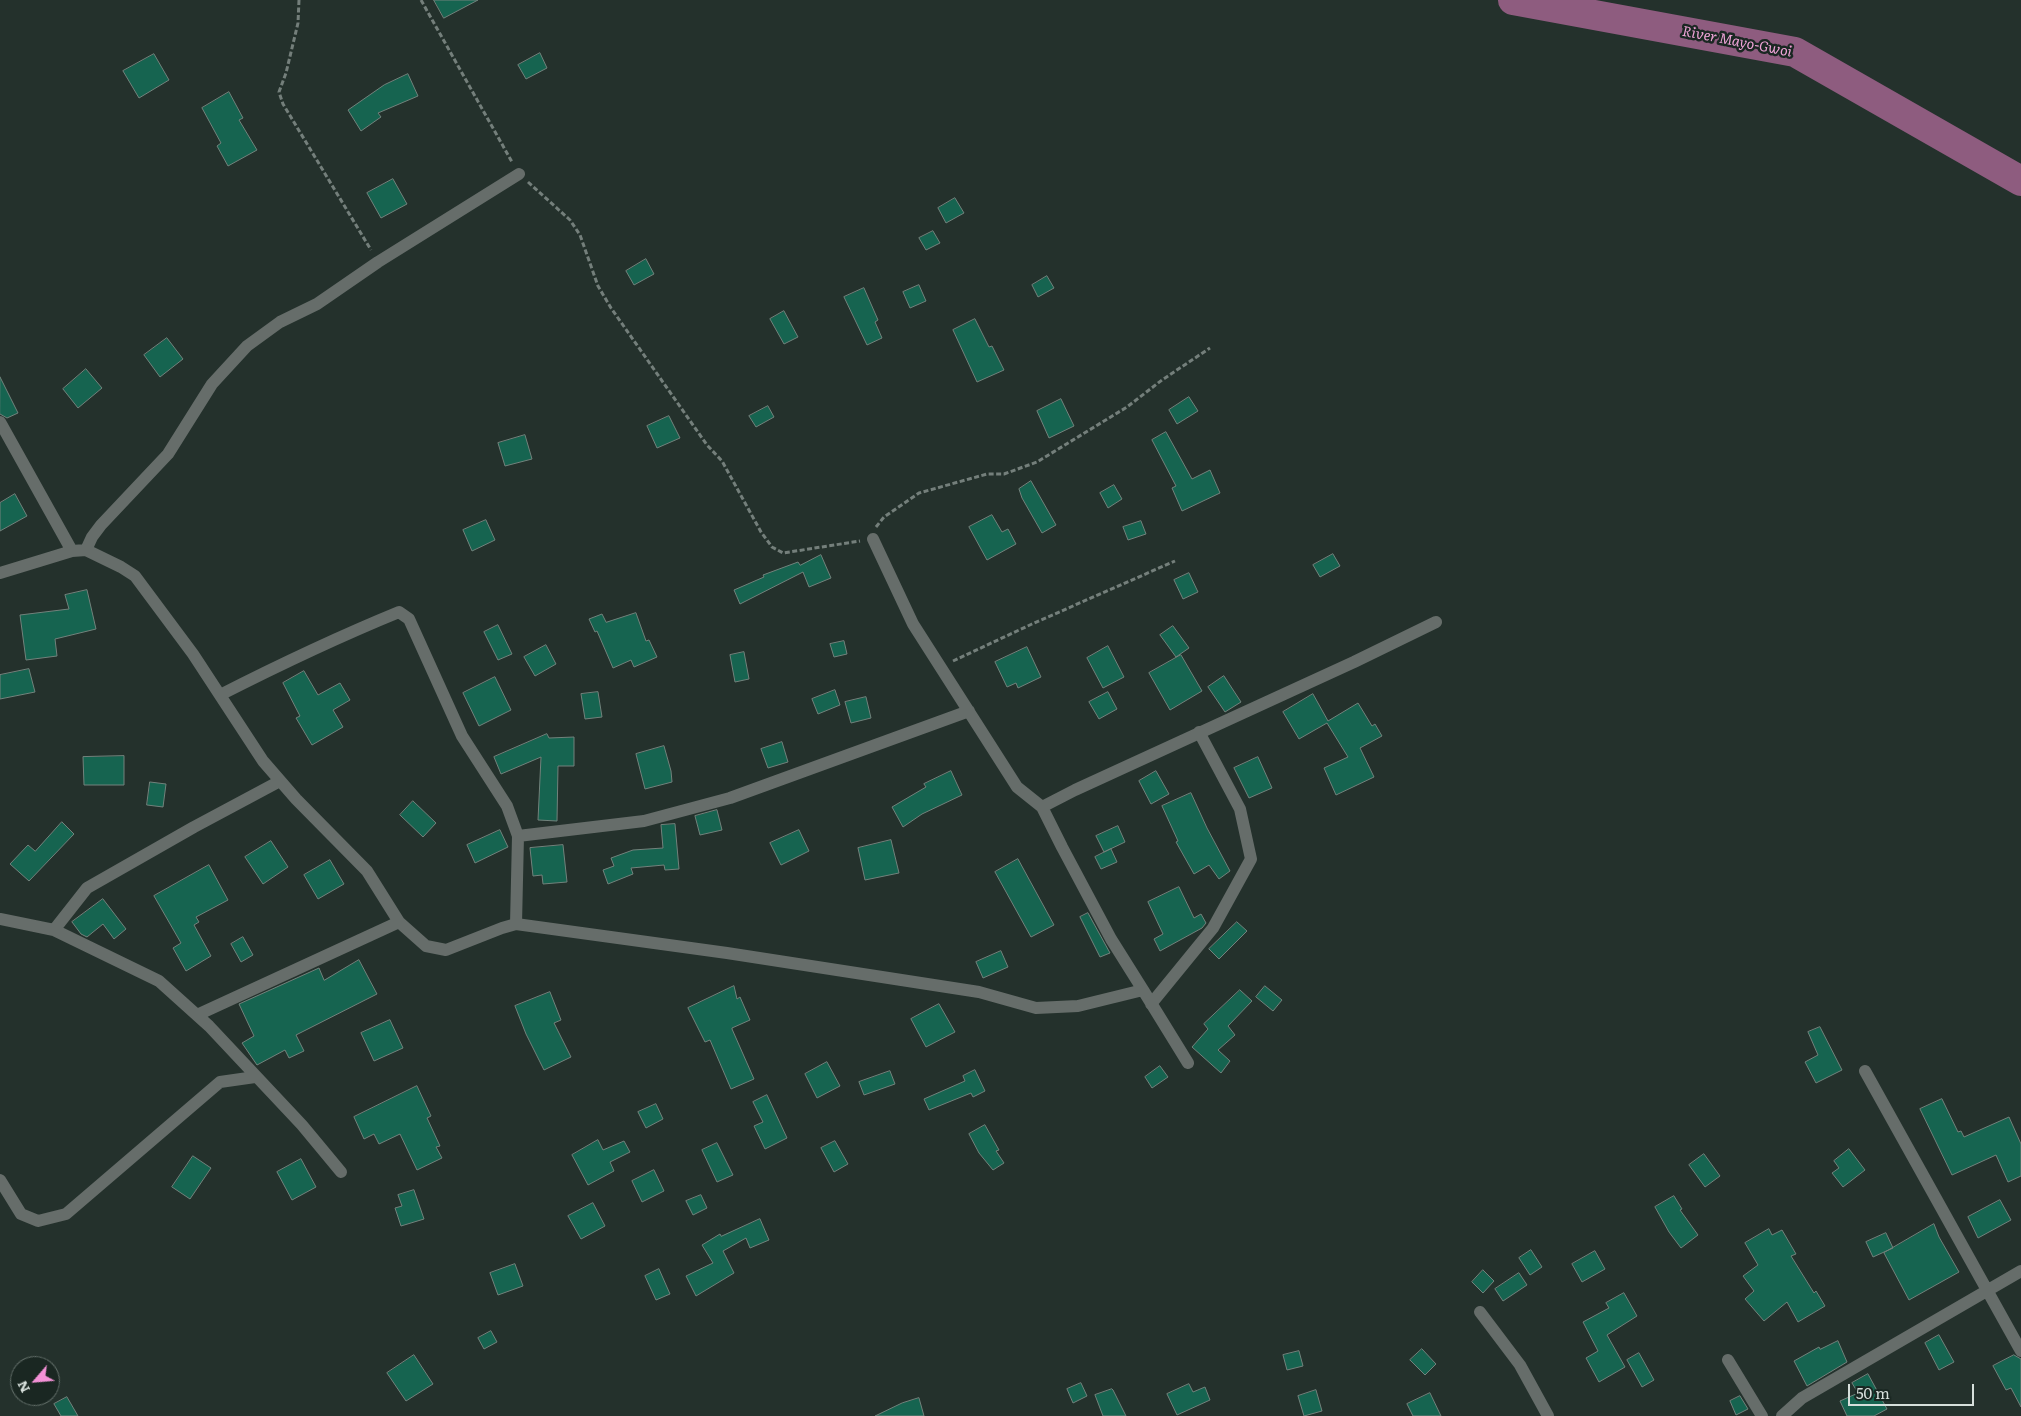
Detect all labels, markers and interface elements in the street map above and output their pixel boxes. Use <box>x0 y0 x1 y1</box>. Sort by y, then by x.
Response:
water label: River Mayo-Gwoi <box>1681 23 1793 61</box>
north arrow <box>10 1356 60 1406</box>
scale bar <box>1851 1374 1977 1406</box>
text: N <box>11 1378 34 1397</box>
text: 50 m <box>1856 1381 1890 1404</box>

